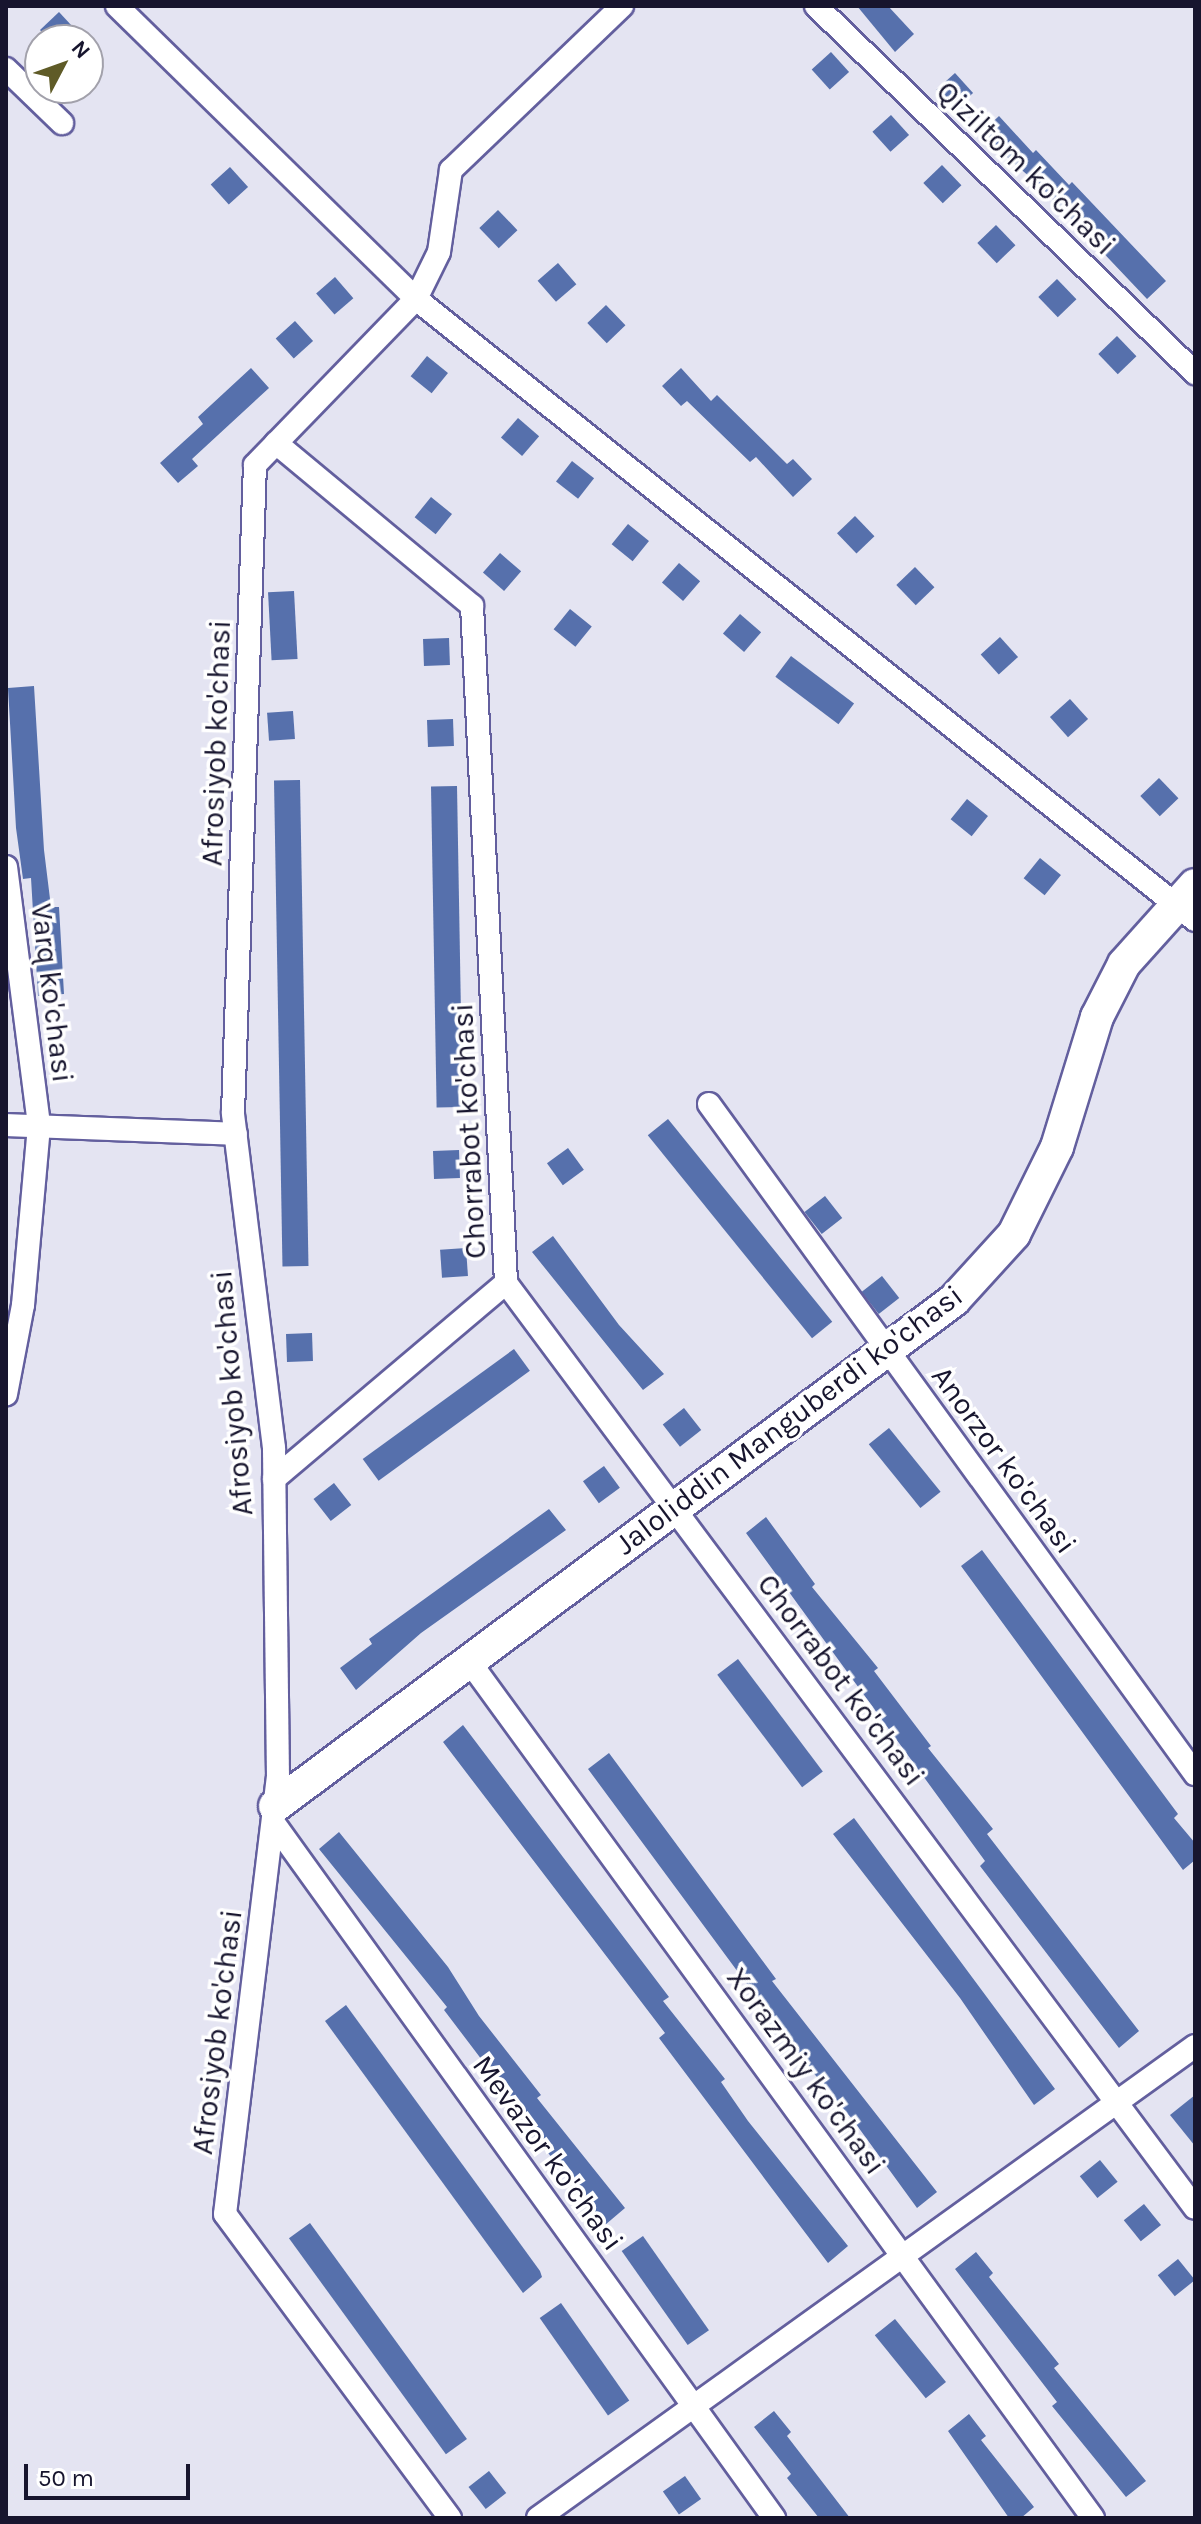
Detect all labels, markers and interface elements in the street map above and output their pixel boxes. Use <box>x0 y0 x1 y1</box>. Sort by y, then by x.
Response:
north arrow <box>24 24 104 104</box>
text: N <box>66 35 96 64</box>
street label: Qiziltom ko'chasi <box>929 73 1123 263</box>
street label: Afrosiyob ko'chasi <box>194 619 238 867</box>
street label: Varq ko'chasi <box>23 901 81 1085</box>
street label: Chorrabot ko'chasi <box>444 1002 494 1260</box>
street label: Afrosiyob ko'chasi <box>203 1269 261 1517</box>
street label: Jaloliddin Manguberdi ko'chasi <box>608 1278 970 1562</box>
street label: Anorzor ko'chasi <box>924 1359 1084 1561</box>
street label: Chorrabot ko'chasi <box>750 1567 932 1793</box>
street label: Afrosiyob ko'chasi <box>184 1907 250 2157</box>
street label: Xorazmiy ko'chasi <box>719 1960 893 2182</box>
street label: Mevazor ko'chasi <box>465 2048 631 2258</box>
scale bar <box>28 2448 194 2498</box>
text: 50 m <box>38 2464 94 2492</box>

